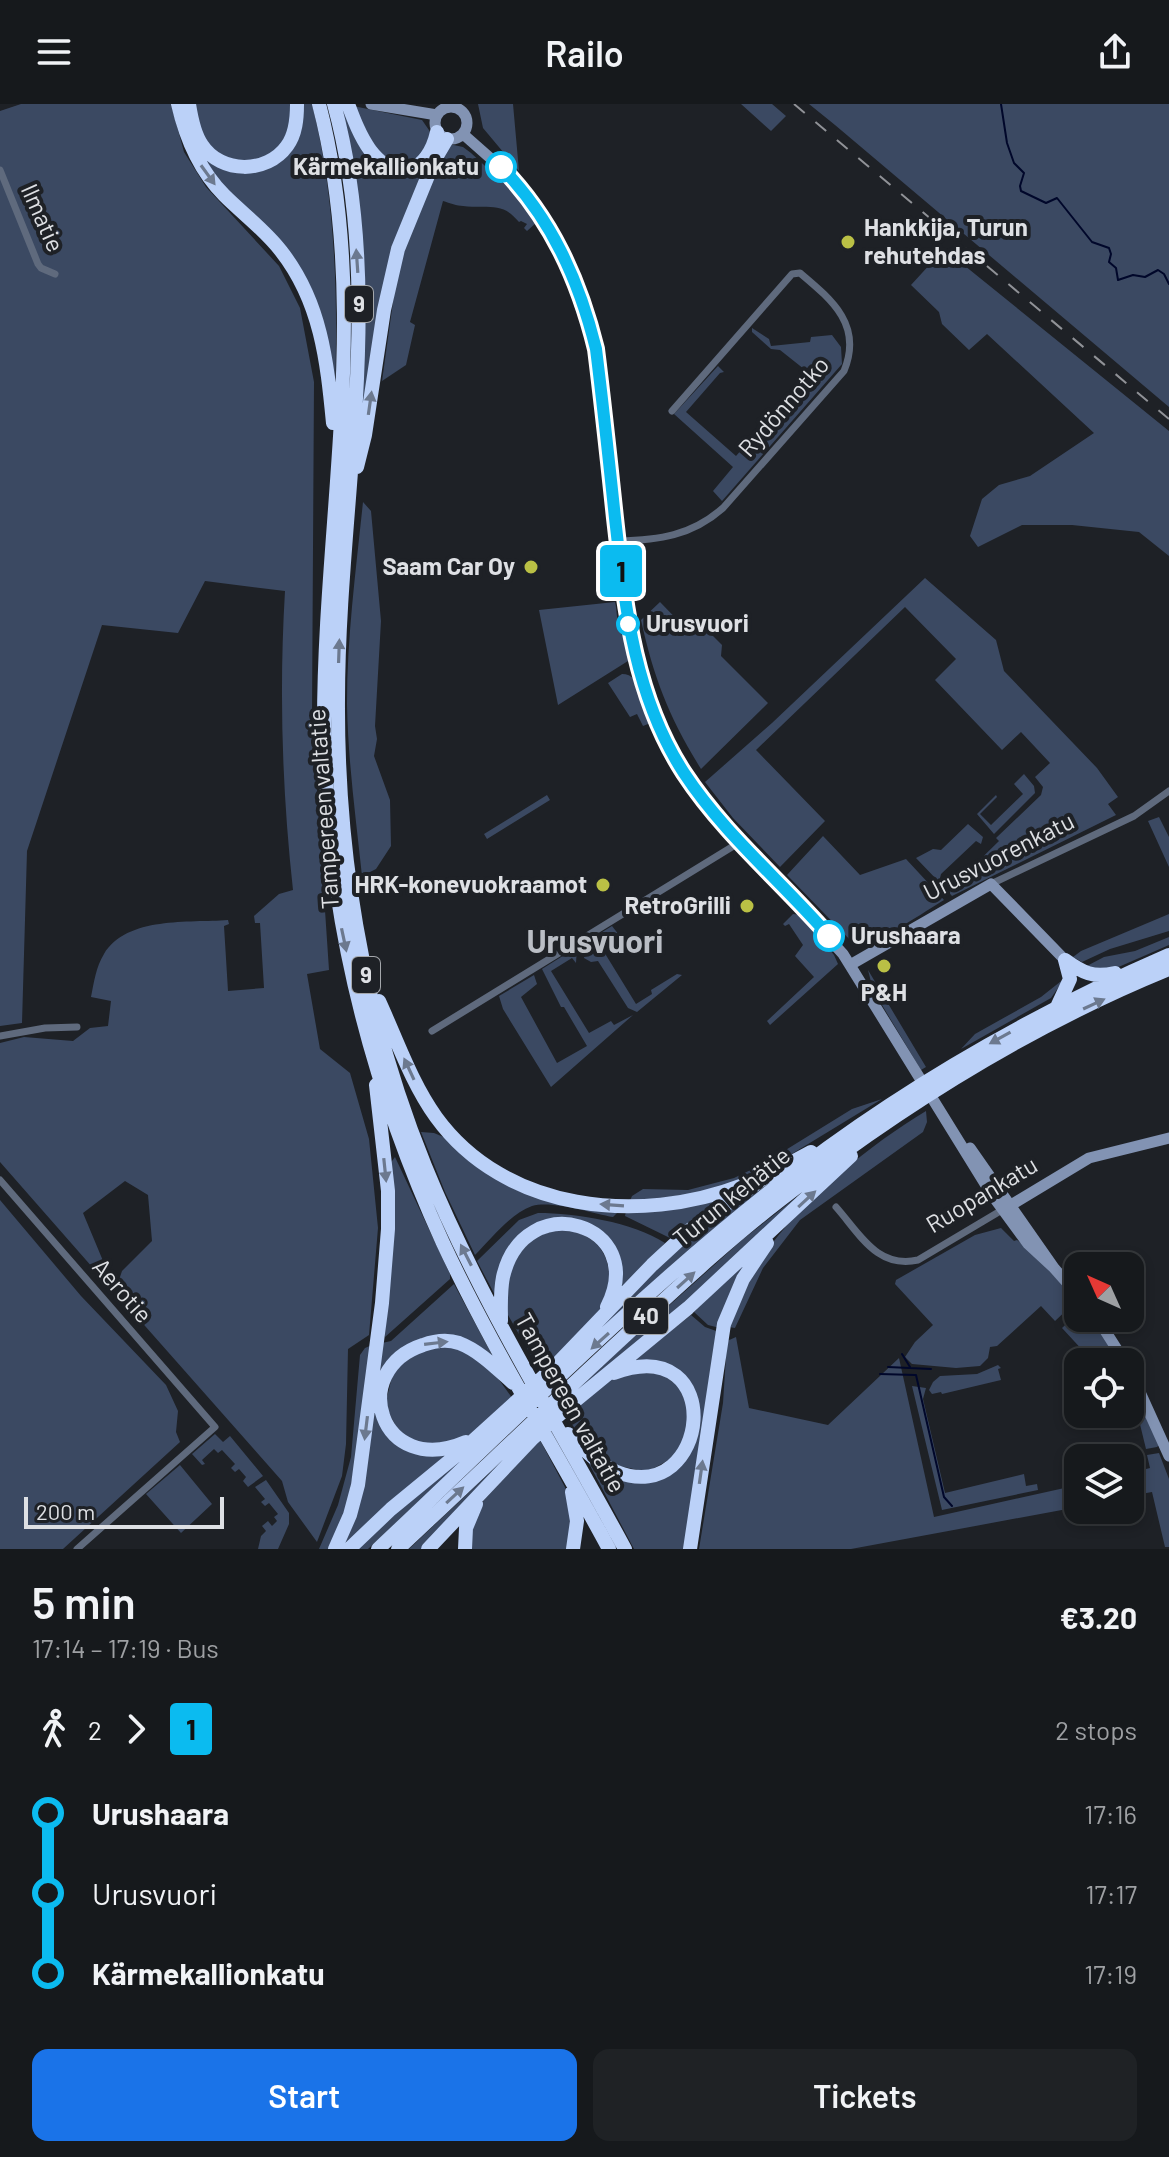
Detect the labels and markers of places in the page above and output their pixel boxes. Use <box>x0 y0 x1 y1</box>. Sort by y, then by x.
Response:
place label: Kärmekallionkatu <box>293 151 479 180</box>
marker: Kärmekallionkatu <box>486 152 516 182</box>
place label: Hankkija, Turun rehutehdas <box>864 212 1028 269</box>
marker: Hankkija, Turun rehutehdas <box>839 233 857 251</box>
place label: Saam Car Oy <box>382 551 515 580</box>
marker: Saam Car Oy <box>522 558 540 576</box>
place label: Urusvuori <box>646 608 749 637</box>
marker: Urusvuori <box>617 613 639 635</box>
place label: HRK-konevuokraamot <box>354 869 587 898</box>
marker: HRK-konevuokraamot <box>594 876 612 894</box>
place label: RetroGrilli <box>624 890 731 919</box>
marker: RetroGrilli <box>738 897 756 915</box>
place label: Urushaara <box>851 920 961 949</box>
marker: Urushaara <box>814 921 844 951</box>
marker: P&H <box>875 957 893 975</box>
place label: P&H <box>861 977 907 1006</box>

